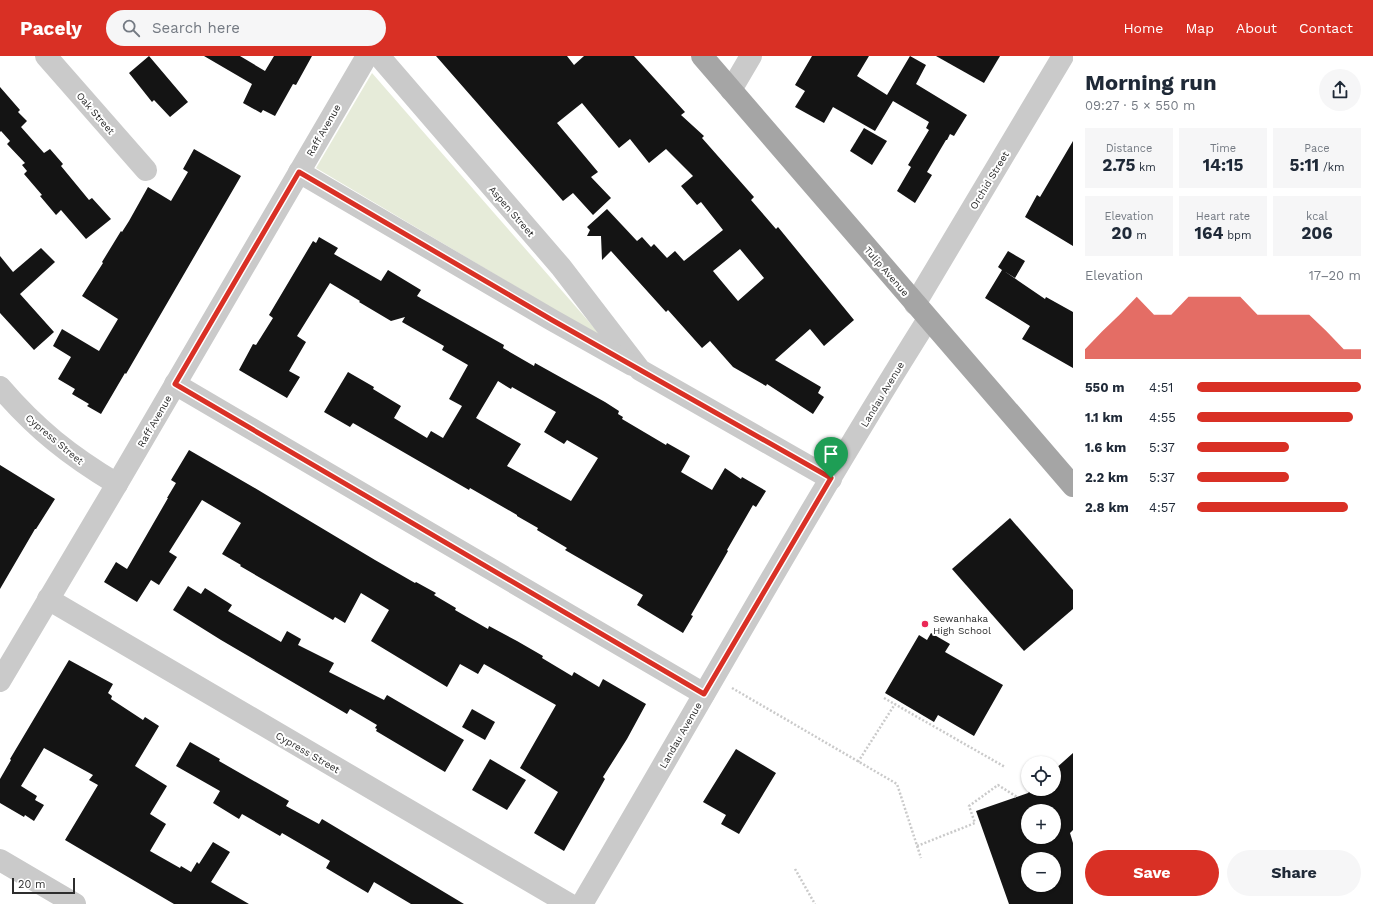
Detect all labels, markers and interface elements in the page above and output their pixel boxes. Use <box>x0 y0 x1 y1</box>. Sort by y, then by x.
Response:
search box <box>106 10 386 46</box>
text: Pacely <box>20 17 82 40</box>
icon: search <box>120 17 142 39</box>
text: Search here <box>152 19 240 37</box>
text: Home <box>1123 20 1163 36</box>
text: Map <box>1185 20 1214 36</box>
text: About <box>1236 20 1277 36</box>
text: Contact <box>1299 20 1353 36</box>
button: share <box>1319 69 1361 111</box>
text: Morning run <box>1085 70 1217 95</box>
street label: Oak Street <box>74 90 117 137</box>
text: 09:27 · 5 × 550 m <box>1085 98 1195 113</box>
street label: Raff Avenue <box>304 102 343 158</box>
text: Distance <box>1106 142 1152 155</box>
text: Time <box>1210 142 1236 155</box>
text: Pace <box>1304 142 1330 155</box>
street label: Orchid Street <box>968 149 1011 211</box>
text: 2.75 <box>1102 155 1135 175</box>
text: 14:15 <box>1203 155 1243 175</box>
text: 5:11 <box>1290 155 1319 175</box>
text: km <box>1135 161 1156 174</box>
text: /km <box>1319 161 1344 174</box>
street label: Aspen Street <box>487 184 537 240</box>
text: Elevation <box>1104 210 1154 223</box>
text: Heart rate <box>1196 210 1250 223</box>
text: kcal <box>1306 210 1328 223</box>
text: 20 <box>1111 223 1132 243</box>
text: 164 <box>1195 223 1223 243</box>
text: 206 <box>1301 223 1333 243</box>
text: m <box>1132 229 1147 242</box>
text: bpm <box>1223 229 1251 242</box>
street label: Tulip Avenue <box>862 244 911 298</box>
text: Elevation <box>1085 268 1143 283</box>
text: 17–20 m <box>1309 268 1361 283</box>
street label: Landau Avenue <box>859 359 906 429</box>
text: 550 m <box>1085 380 1124 395</box>
text: 4:51 <box>1149 380 1173 395</box>
street label: Raff Avenue <box>135 393 174 449</box>
text: 1.1 km <box>1085 410 1123 425</box>
text: 4:55 <box>1149 410 1176 425</box>
street label: Cypress Street <box>24 412 86 467</box>
pin <box>814 437 848 478</box>
text: 1.6 km <box>1085 440 1126 455</box>
text: 5:37 <box>1149 440 1175 455</box>
icon: arrive <box>820 443 842 465</box>
text: 2.2 km <box>1085 470 1128 485</box>
text: 5:37 <box>1149 470 1175 485</box>
text: 2.8 km <box>1085 500 1129 515</box>
text: 4:57 <box>1149 500 1176 515</box>
place label: Sewanhaka High School <box>933 613 991 636</box>
marker: Sewanhaka High School <box>920 619 930 629</box>
street label: Landau Avenue <box>657 700 704 770</box>
street label: Cypress Street <box>274 730 342 776</box>
map controls <box>1021 756 1061 892</box>
button: locate <box>1021 756 1061 796</box>
button: + <box>1021 804 1061 844</box>
button: Save <box>1085 850 1219 896</box>
button: Share <box>1227 850 1361 896</box>
button: − <box>1021 852 1061 892</box>
scale bar <box>12 876 75 895</box>
text: 20 m <box>18 878 46 891</box>

